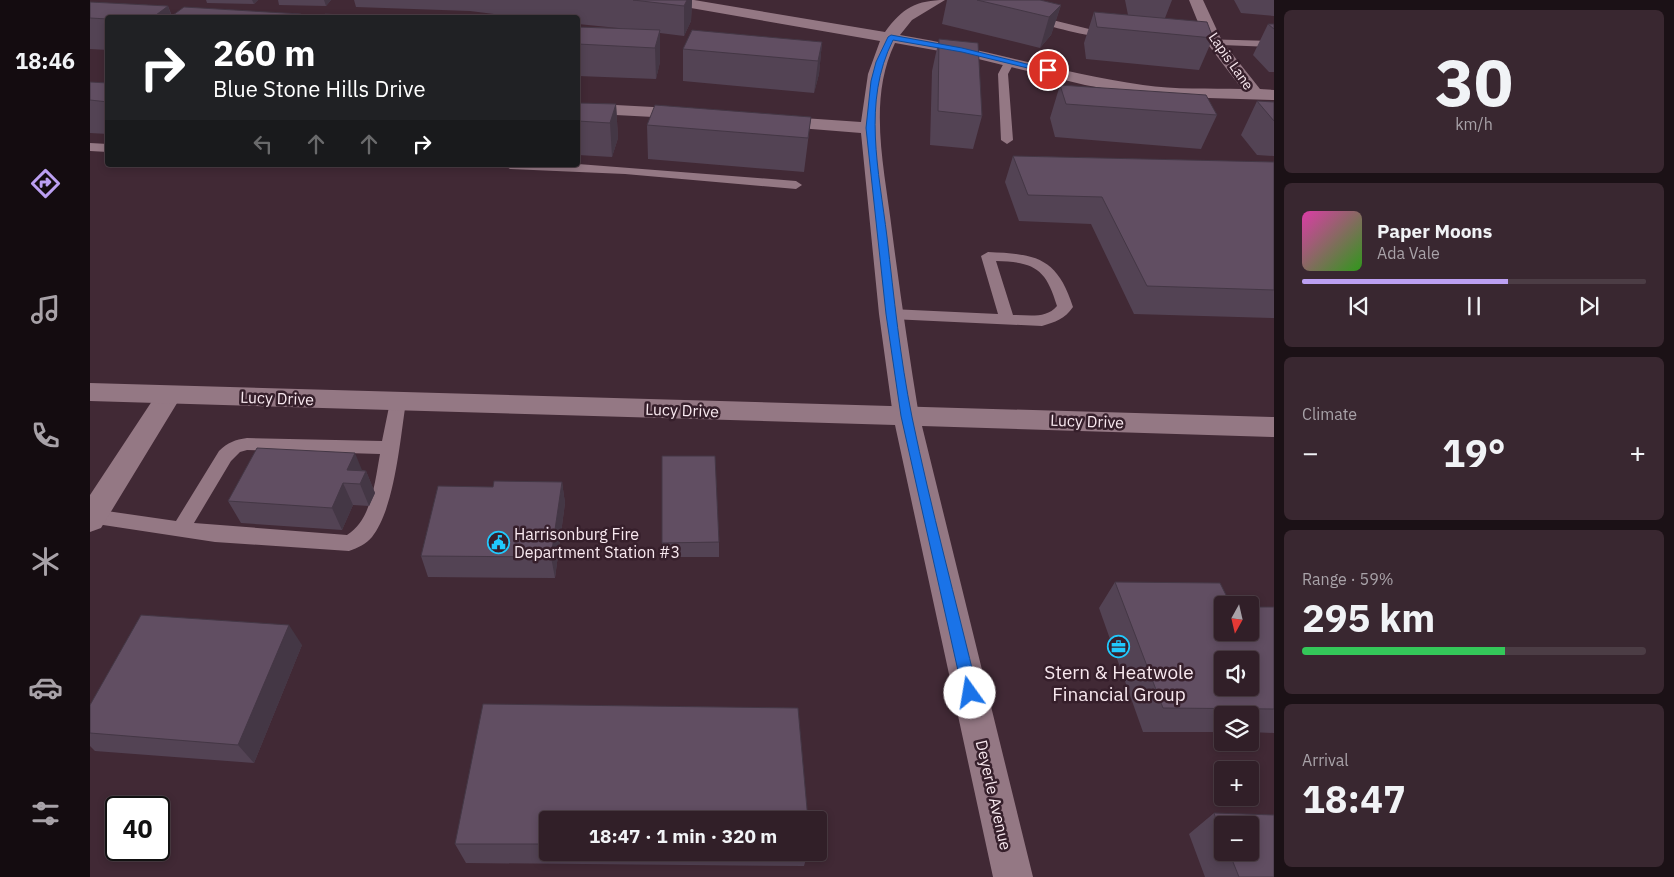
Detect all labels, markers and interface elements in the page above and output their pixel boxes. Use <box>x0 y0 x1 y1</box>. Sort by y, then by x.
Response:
street label: Lapis Lane <box>1205 29 1258 94</box>
text: 260 m <box>213 30 316 76</box>
icon: right <box>130 35 195 100</box>
text: 30 <box>1435 39 1513 124</box>
text: 18:46 <box>15 46 75 75</box>
pin <box>1027 49 1069 91</box>
icon: arrive <box>1034 56 1062 84</box>
text: Blue Stone Hills Drive <box>213 74 426 103</box>
text: km/h <box>1455 114 1493 134</box>
icon: left <box>249 130 277 158</box>
icon: ahead <box>302 130 330 158</box>
icon: ahead <box>355 130 383 158</box>
icon: right <box>408 130 436 158</box>
icon: directions <box>28 166 63 201</box>
text: Paper Moons <box>1377 219 1492 243</box>
text: Ada Vale <box>1377 243 1440 263</box>
icon: music <box>28 292 63 327</box>
icon: previous <box>1345 292 1373 320</box>
icon: pause <box>1460 292 1488 320</box>
icon: next <box>1575 292 1603 320</box>
street label: Lucy Drive <box>240 387 314 409</box>
street label: Lucy Drive <box>645 399 719 421</box>
text: Climate <box>1302 404 1357 424</box>
street label: Lucy Drive <box>1050 410 1124 432</box>
icon: phone <box>28 418 63 453</box>
text: 19° <box>1442 428 1506 477</box>
text: − <box>1302 434 1319 471</box>
text: + <box>1629 434 1646 471</box>
place label: Harrisonburg Fire Department Station #3 <box>514 524 680 562</box>
public building icon: Harrisonburg Fire Department Station #3 <box>486 531 510 555</box>
icon: climate <box>28 544 63 579</box>
text: Range · 59% <box>1302 569 1394 589</box>
text: 295 km <box>1302 593 1435 642</box>
north arrow <box>1214 596 1259 641</box>
map controls <box>1214 596 1259 861</box>
office icon: Stern & Heatwole Financial Group <box>1107 634 1131 658</box>
button: sound <box>1214 651 1259 696</box>
place label: Stern & Heatwole Financial Group <box>1044 660 1194 706</box>
position arrow <box>943 666 995 718</box>
icon: car <box>28 670 63 705</box>
button: layers <box>1214 706 1259 751</box>
street label: Deyerle Avenue <box>972 738 1016 852</box>
text: Arrival <box>1302 750 1349 770</box>
button: + <box>1214 761 1259 806</box>
text: 18:47 <box>1302 774 1406 823</box>
icon: filters <box>28 796 63 831</box>
speed limit sign: 40 <box>105 796 170 861</box>
button: − <box>1214 816 1259 861</box>
text: 18:47 · 1 min · 320 m <box>589 824 777 848</box>

